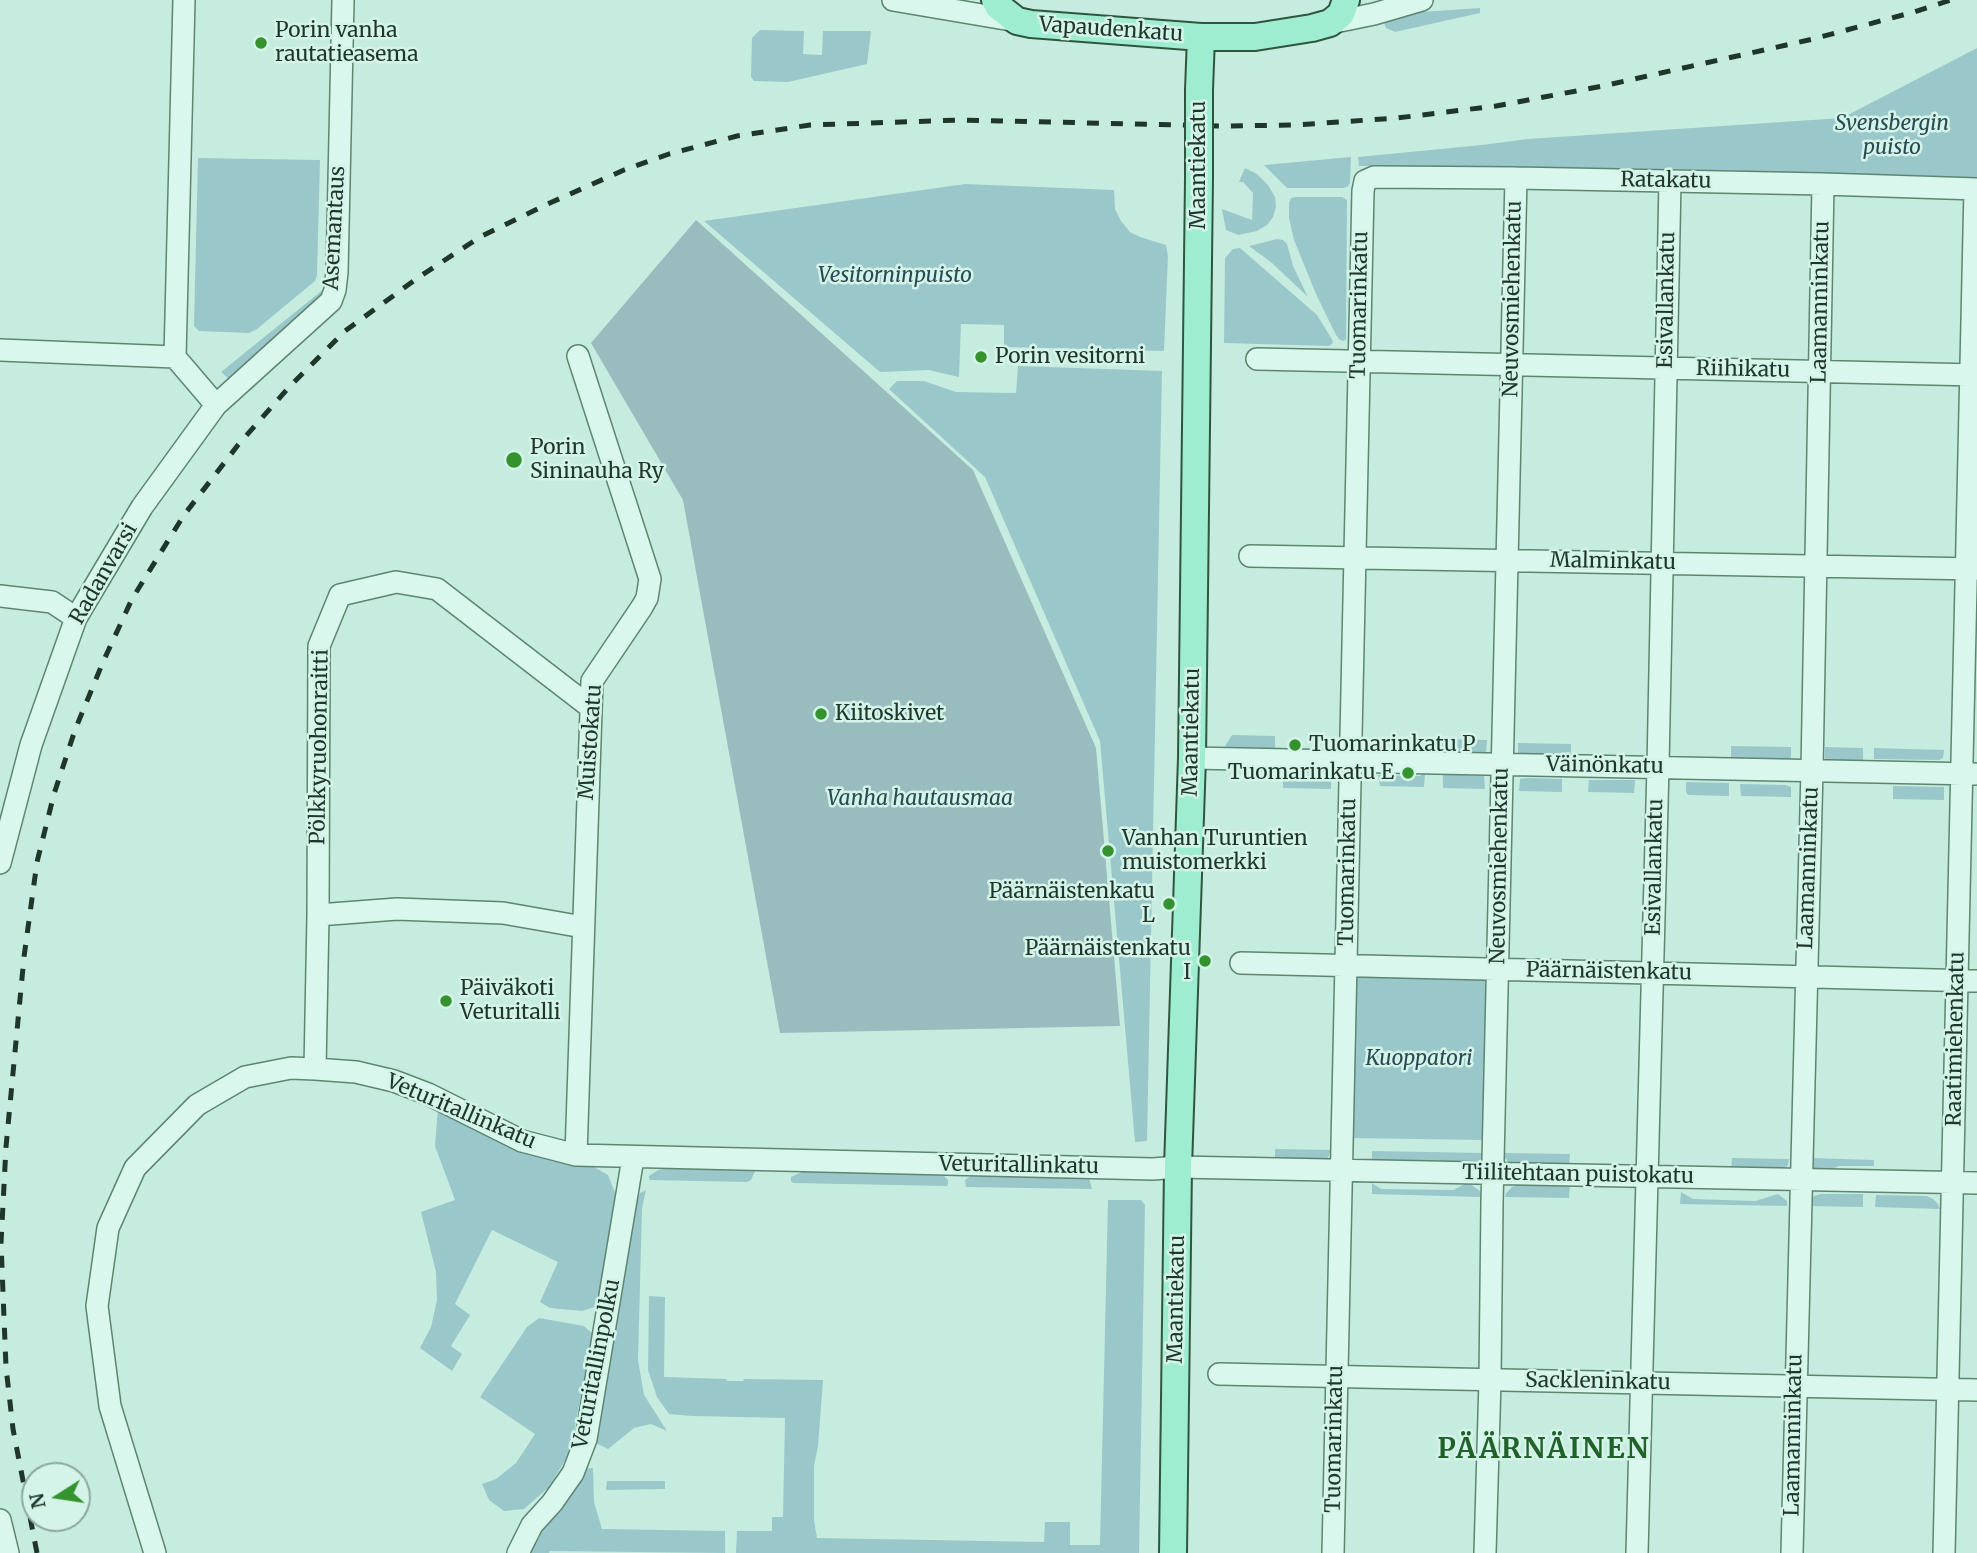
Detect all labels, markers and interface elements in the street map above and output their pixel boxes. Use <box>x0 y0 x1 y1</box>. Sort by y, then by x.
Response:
street label: Vapaudenkatu <box>1038 12 1184 48</box>
place label: Porin vanha rautatieasema <box>275 18 418 68</box>
marker: Porin vanha rautatieasema <box>253 35 269 51</box>
street label: Maantiekatu <box>1186 101 1212 229</box>
park label: Svensbergin puisto <box>1835 111 1949 161</box>
street label: Asemantaus <box>319 165 351 291</box>
street label: Ratakatu <box>1620 168 1712 194</box>
street label: Neuvosmiehenkatu <box>1499 200 1527 398</box>
street label: Laamanninkatu <box>1807 220 1835 384</box>
street label: Tuomarinkatu <box>1346 231 1374 379</box>
street label: Esivallankatu <box>1653 231 1681 369</box>
park label: Vesitorninpuisto <box>818 263 972 289</box>
place label: Porin vesitorni <box>995 344 1145 370</box>
marker: Porin vesitorni <box>973 349 989 365</box>
street label: Riihikatu <box>1696 357 1790 383</box>
place label: Porin Sininauha Ry <box>530 435 664 485</box>
marker: Porin Sininauha Ry <box>504 450 524 470</box>
street label: Radanvarsi <box>65 519 143 629</box>
street label: Malminkatu <box>1550 548 1676 576</box>
street label: Pölkkyruohonraitti <box>306 649 334 845</box>
street label: Maantiekatu <box>1178 667 1206 797</box>
street label: Muistokatu <box>574 683 608 801</box>
place label: Kiitoskivet <box>835 701 944 727</box>
marker: Kiitoskivet <box>813 706 829 722</box>
place label: Tuomarinkatu P <box>1309 732 1475 758</box>
marker: Tuomarinkatu P <box>1287 737 1303 753</box>
street label: Väinönkatu <box>1546 752 1664 780</box>
place label: Tuomarinkatu E <box>1228 760 1394 786</box>
marker: Tuomarinkatu E <box>1400 765 1416 781</box>
street label: Neuvosmiehenkatu <box>1486 767 1514 965</box>
park label: Vanha hautausmaa <box>827 786 1013 812</box>
street label: Laamanninkatu <box>1794 786 1824 950</box>
street label: Tuomarinkatu <box>1334 798 1362 946</box>
street label: Esivallankatu <box>1641 798 1669 936</box>
place label: Vanhan Turuntien muistomerkki <box>1122 826 1308 876</box>
marker: Vanhan Turuntien muistomerkki <box>1100 843 1116 859</box>
place label: Päärnäistenkatu L <box>989 879 1155 929</box>
marker: Päärnäistenkatu L <box>1161 896 1177 912</box>
place label: Päärnäistenkatu I <box>1025 936 1191 986</box>
street label: Raatimiehenkatu <box>1942 951 1970 1127</box>
marker: Päärnäistenkatu I <box>1197 953 1213 969</box>
street label: Päärnäistenkatu <box>1526 958 1692 986</box>
place label: Päiväkoti Veturitalli <box>460 976 561 1026</box>
marker: Päiväkoti Veturitalli <box>438 993 454 1009</box>
park label: Kuoppatori <box>1366 1046 1472 1072</box>
street label: Veturitallinkatu <box>382 1069 540 1155</box>
street label: Veturitallinkatu <box>939 1152 1099 1180</box>
street label: Tiilitehtaan puistokatu <box>1462 1160 1694 1190</box>
street label: Maantiekatu <box>1163 1234 1191 1364</box>
street label: Veturitallinpolku <box>568 1277 626 1451</box>
street label: Laamanninkatu <box>1780 1353 1808 1517</box>
street label: Tuomarinkatu <box>1321 1365 1349 1513</box>
street label: Sackleninkatu <box>1525 1368 1671 1396</box>
district label: PÄÄRNÄINEN <box>1439 1433 1649 1467</box>
north arrow <box>21 1462 91 1532</box>
text: N <box>24 1491 51 1511</box>

